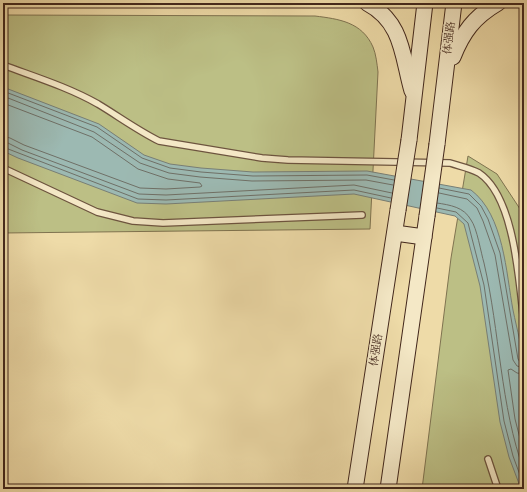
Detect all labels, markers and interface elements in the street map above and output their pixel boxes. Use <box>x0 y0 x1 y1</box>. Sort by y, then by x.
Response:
street label: 体强路 <box>441 21 459 55</box>
street label: 体强路 <box>367 333 387 367</box>

